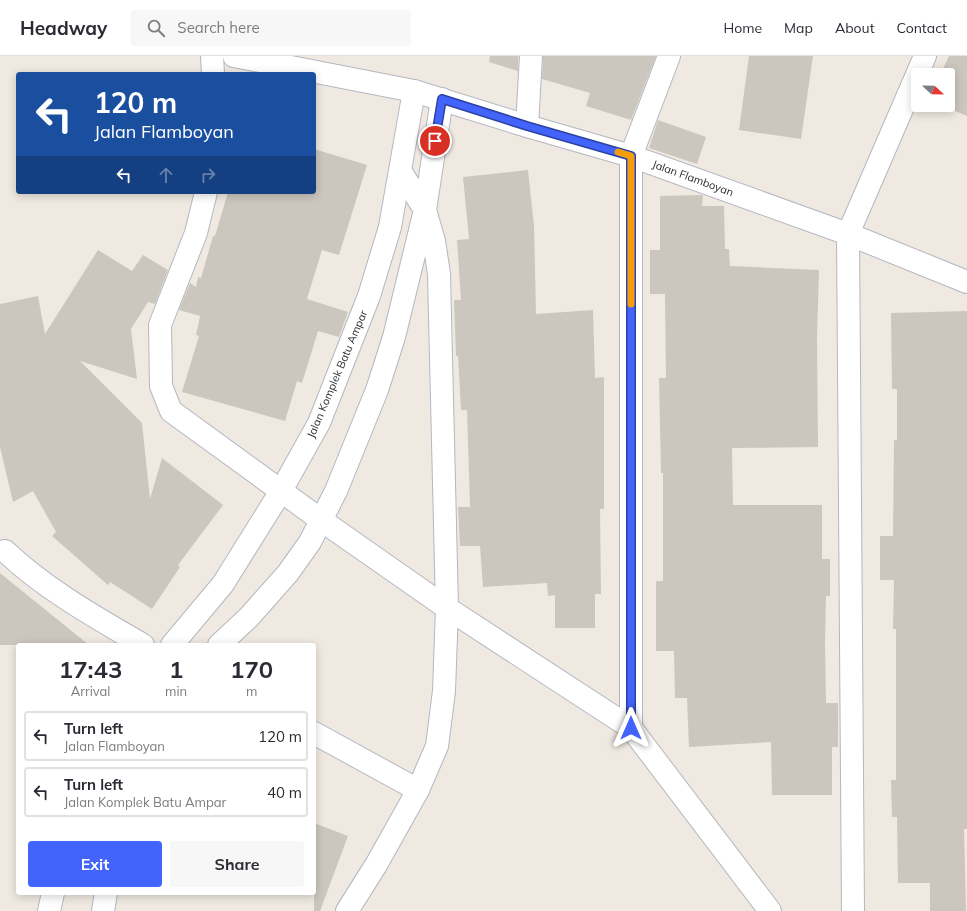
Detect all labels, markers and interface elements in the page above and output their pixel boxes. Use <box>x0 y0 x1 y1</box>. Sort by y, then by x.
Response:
search box <box>131 10 411 46</box>
text: Headway <box>20 16 107 40</box>
icon: search <box>145 17 167 39</box>
text: Search here <box>177 18 260 37</box>
text: Home <box>723 19 762 37</box>
text: Map <box>784 19 813 37</box>
text: About <box>835 19 875 37</box>
text: Contact <box>897 19 947 37</box>
north arrow <box>911 68 955 112</box>
map controls <box>911 68 955 112</box>
text: 120 m <box>94 85 177 120</box>
icon: left <box>28 88 80 140</box>
text: Jalan Flamboyan <box>94 120 234 143</box>
pin <box>418 124 452 158</box>
icon: arrive <box>424 130 446 152</box>
street label: Jalan Flamboyan <box>650 157 736 199</box>
icon: left <box>113 164 135 186</box>
icon: ahead <box>155 164 177 186</box>
icon: right <box>197 164 219 186</box>
street label: Jalan Komplek Batu Ampar <box>304 308 370 440</box>
text: 17:43 <box>59 654 122 684</box>
text: 1 <box>169 654 183 684</box>
text: 170 <box>230 654 273 684</box>
text: Arrival <box>71 683 110 699</box>
text: min <box>165 683 187 699</box>
text: m <box>246 683 257 699</box>
position arrow <box>610 707 652 749</box>
text: Turn left <box>64 719 123 738</box>
icon: left <box>30 725 52 747</box>
text: 120 m <box>258 727 302 746</box>
text: Jalan Flamboyan <box>64 738 165 754</box>
text: Turn left <box>64 775 123 794</box>
icon: left <box>30 781 52 803</box>
text: 40 m <box>267 783 302 802</box>
text: Jalan Komplek Batu Ampar <box>64 794 226 810</box>
button: Exit <box>28 841 162 887</box>
button: Share <box>170 841 304 887</box>

